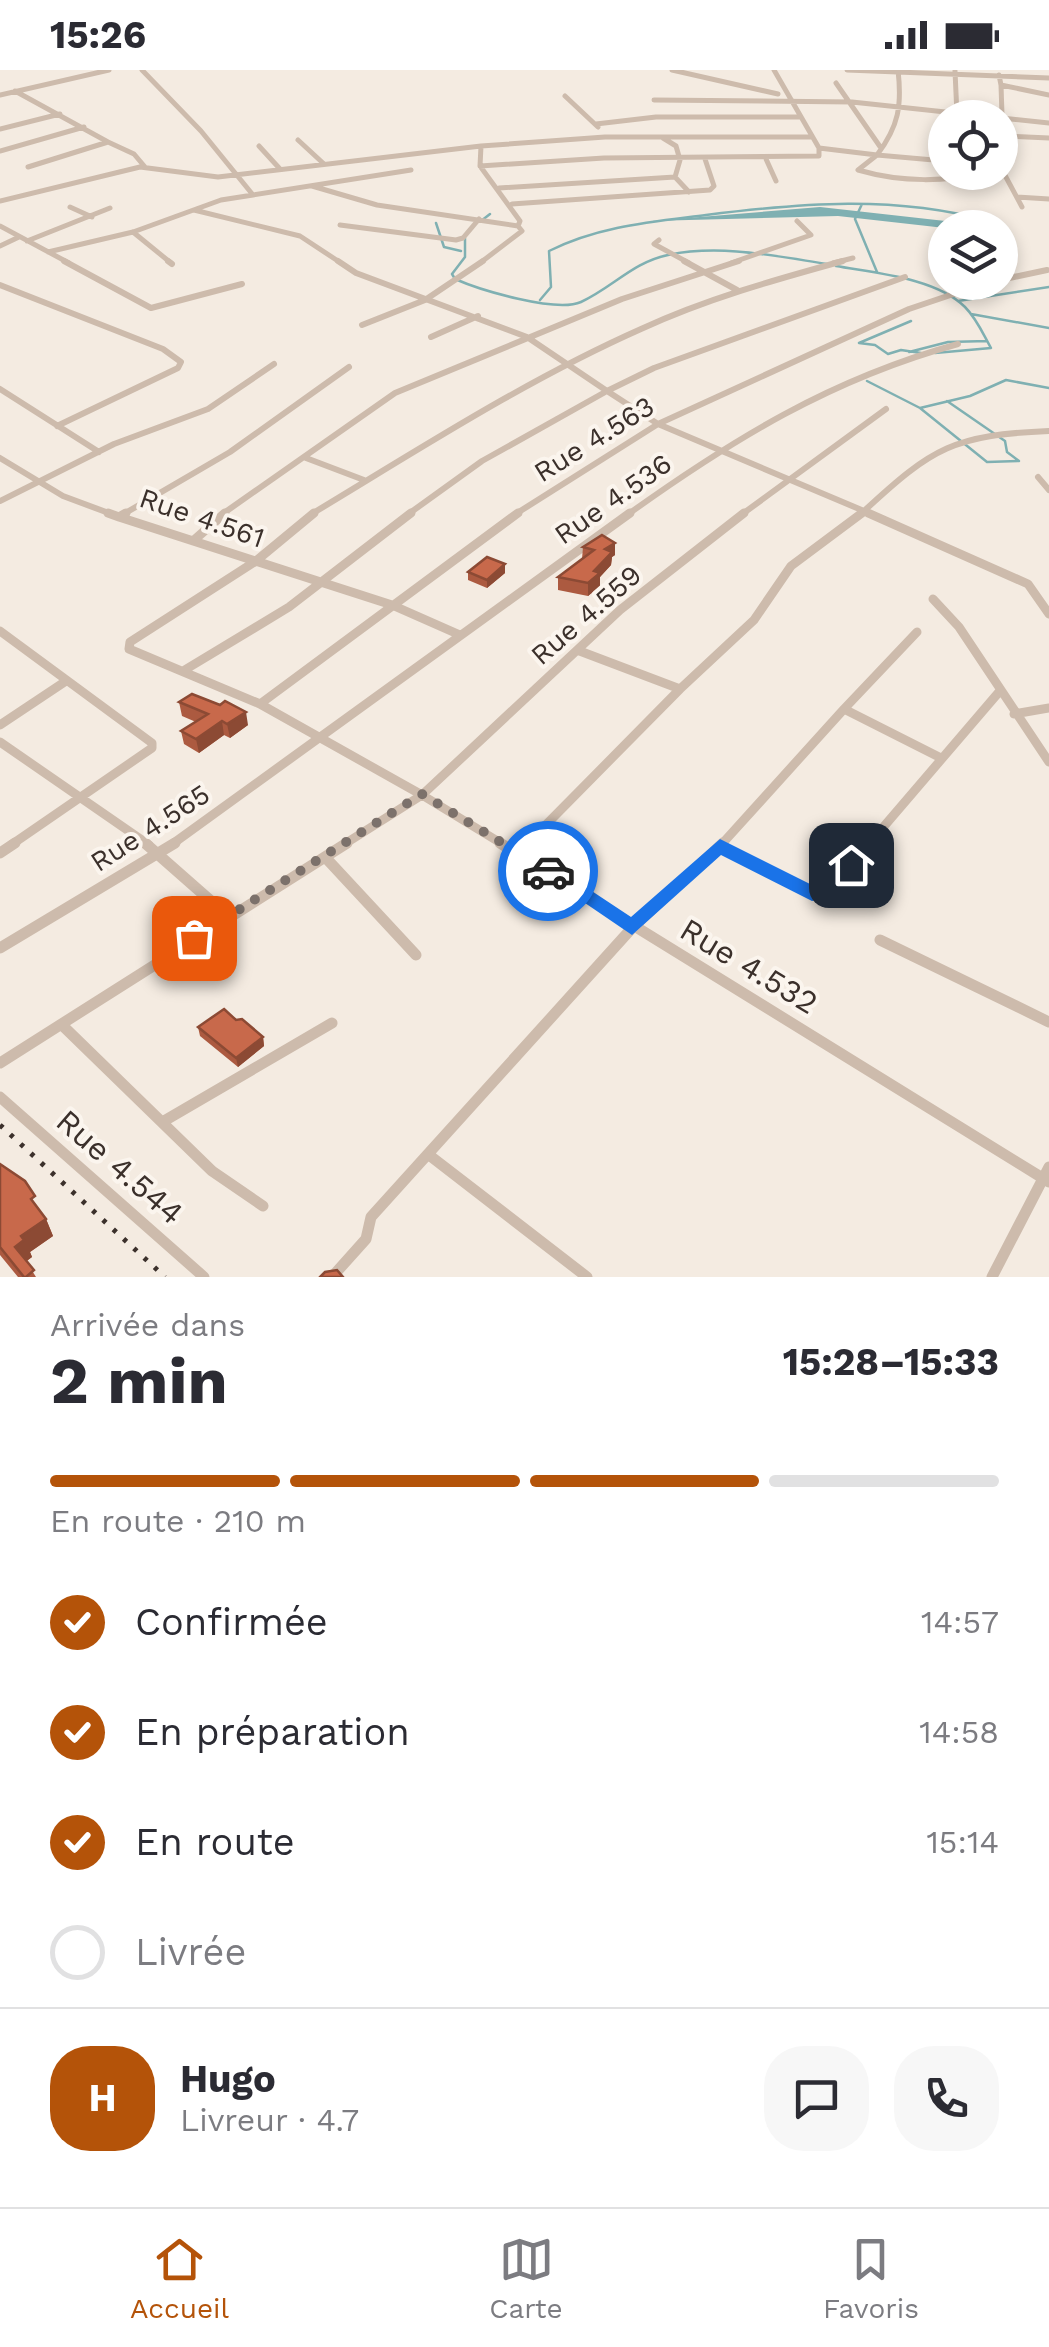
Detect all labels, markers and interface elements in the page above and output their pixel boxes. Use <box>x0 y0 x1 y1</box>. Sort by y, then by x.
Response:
text: 15:26 <box>50 13 146 57</box>
map controls <box>928 100 1018 300</box>
button: locate <box>928 100 1018 190</box>
button: layers <box>928 210 1018 300</box>
street label: Rue 4.563 <box>528 389 660 489</box>
street label: Rue 4.536 <box>548 447 678 551</box>
street label: Rue 4.561 <box>135 481 269 555</box>
street label: Rue 4.559 <box>524 558 648 672</box>
street label: Rue 4.565 <box>84 777 216 879</box>
courier <box>498 821 598 921</box>
pin <box>809 823 894 908</box>
icon: home <box>824 838 879 893</box>
icon: car <box>521 844 576 899</box>
pin <box>152 896 237 981</box>
street label: Rue 4.532 <box>673 910 825 1022</box>
icon: bag <box>167 911 222 966</box>
street label: Rue 4.544 <box>49 1102 191 1232</box>
text: Arrivée dans <box>50 1306 245 1344</box>
text: 15:28–15:33 <box>783 1340 999 1384</box>
text: 2 min <box>50 1343 228 1419</box>
text: En route · 210 m <box>50 1502 306 1540</box>
icon: check <box>50 1595 105 1650</box>
text: Confirmée <box>135 1600 328 1644</box>
text: 14:57 <box>921 1603 999 1641</box>
icon: check <box>50 1705 105 1760</box>
text: En préparation <box>135 1710 410 1754</box>
text: 14:58 <box>919 1713 999 1751</box>
icon: check <box>50 1815 105 1870</box>
text: En route <box>135 1820 295 1864</box>
text: 15:14 <box>926 1823 999 1861</box>
text: Livrée <box>135 1930 246 1974</box>
button: chat <box>764 2046 869 2151</box>
button: phone <box>894 2046 999 2151</box>
text: Hugo <box>180 2057 276 2101</box>
text: H <box>88 2076 117 2120</box>
text: Livreur · 4.7 <box>180 2101 359 2139</box>
tab: Accueil <box>130 2232 229 2325</box>
tab: Carte <box>489 2232 563 2325</box>
tab: Favoris <box>823 2232 919 2325</box>

